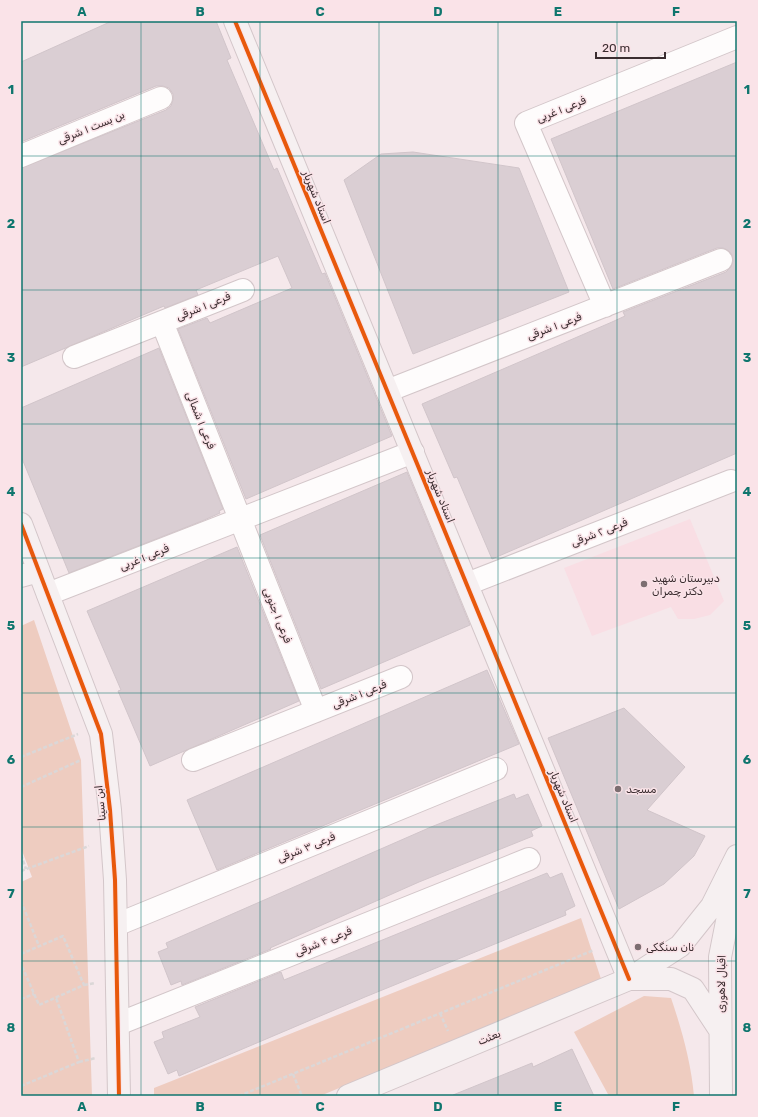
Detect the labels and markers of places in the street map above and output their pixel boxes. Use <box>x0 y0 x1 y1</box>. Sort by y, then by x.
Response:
place label: دبیرستان شهید دکتر چمران <box>652 572 720 598</box>
marker: دبیرستان شهید دکتر چمران <box>639 579 649 589</box>
place label: مسجد <box>626 783 656 796</box>
marker: مسجد <box>613 784 623 794</box>
place label: نان سنگکی <box>646 941 694 954</box>
marker: نان سنگکی <box>633 942 643 952</box>

